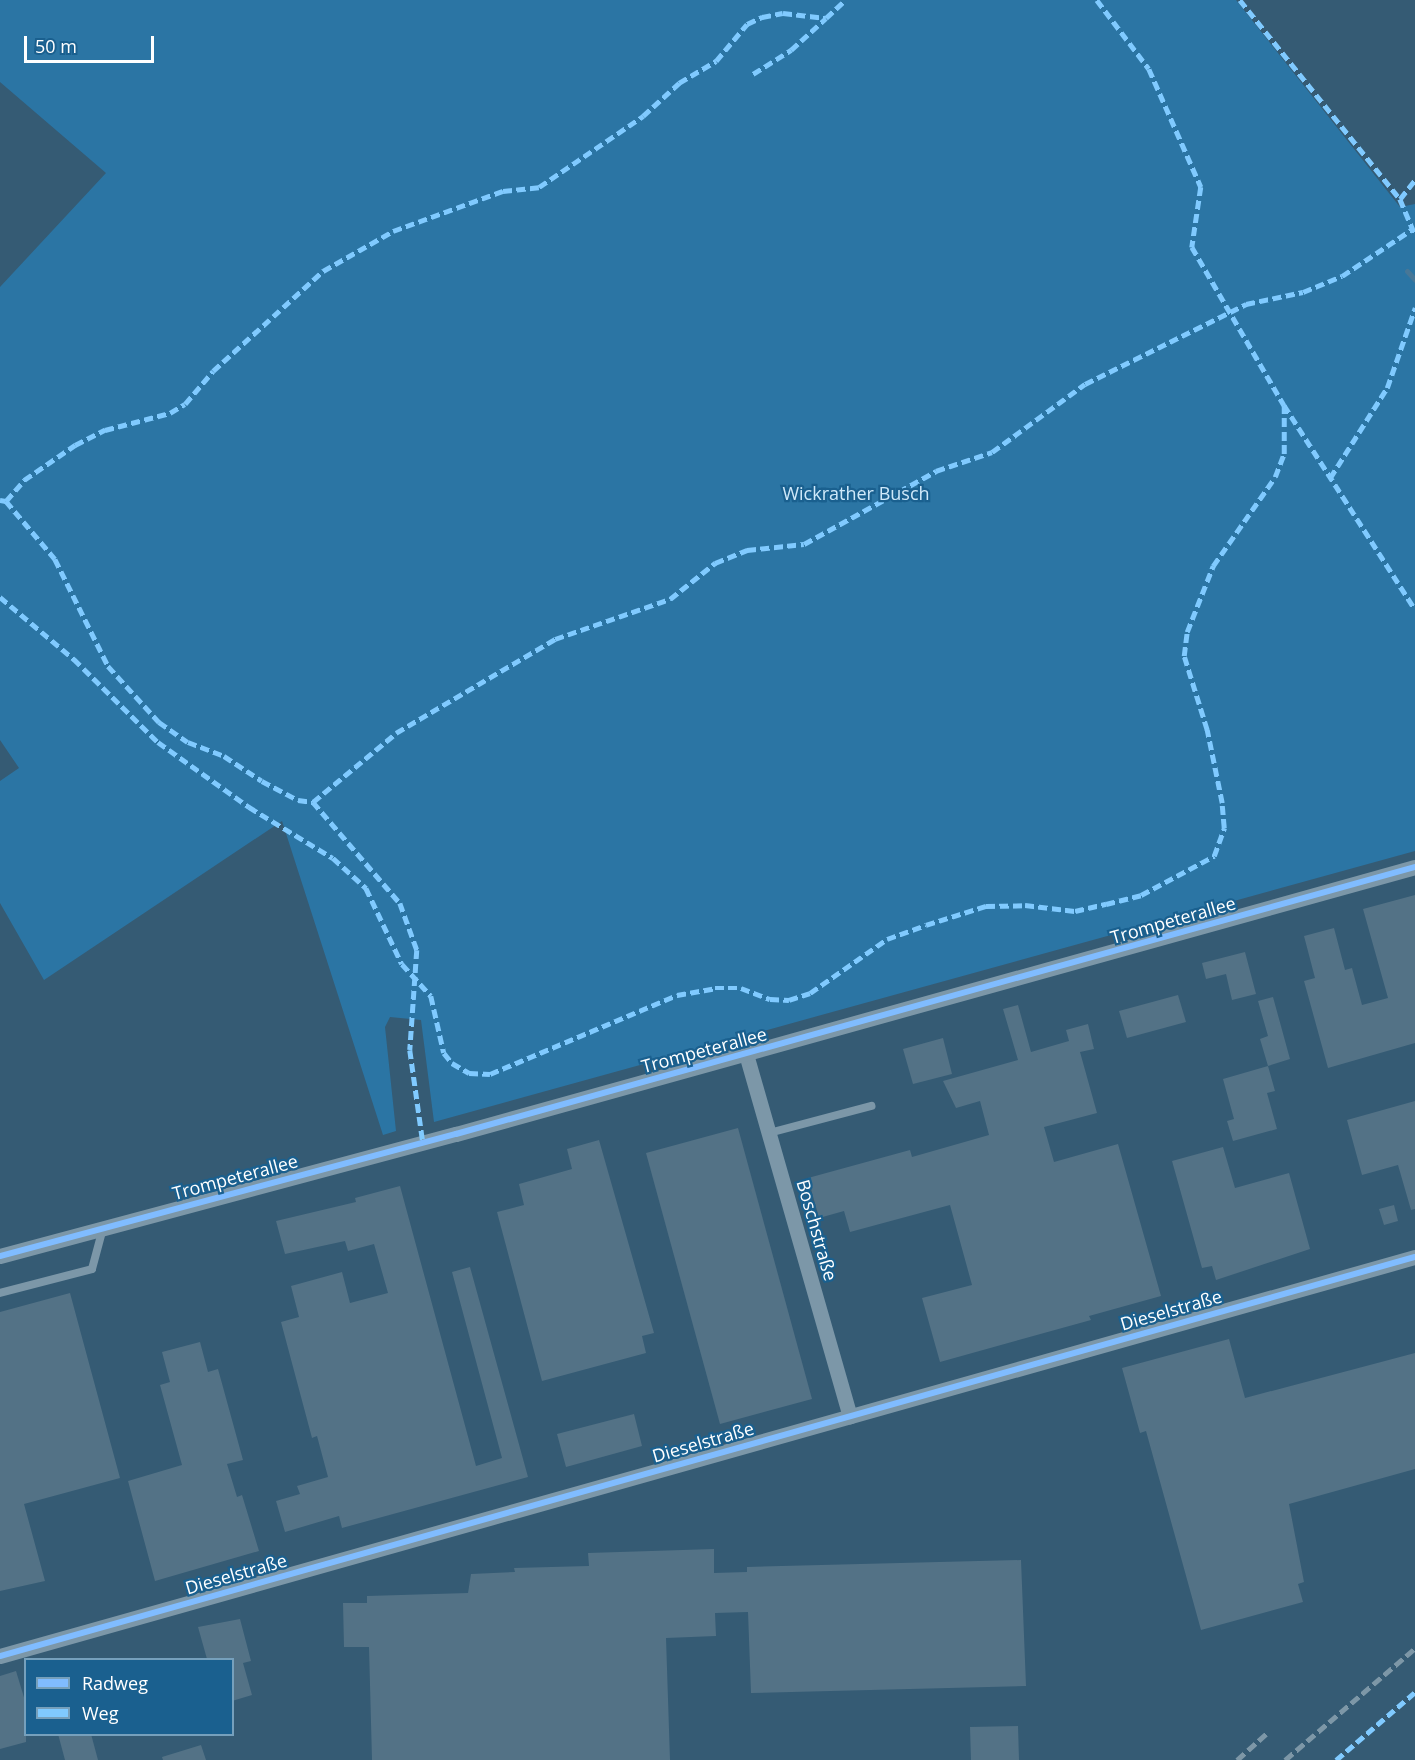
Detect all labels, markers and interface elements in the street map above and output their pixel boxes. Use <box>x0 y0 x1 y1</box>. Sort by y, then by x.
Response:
scale bar <box>27 24 158 62</box>
text: 50 m <box>35 34 77 58</box>
park label: Wickrather Busch <box>782 482 930 504</box>
street label: Trompeterallee <box>1108 892 1238 948</box>
street label: Trompeterallee <box>639 1023 769 1077</box>
street label: Trompeterallee <box>170 1150 300 1204</box>
street label: Boschstraße <box>792 1177 842 1283</box>
street label: Dieselstraße <box>1118 1285 1224 1335</box>
street label: Dieselstraße <box>650 1417 756 1467</box>
street label: Dieselstraße <box>183 1549 289 1599</box>
legend <box>24 1658 234 1736</box>
text: Radweg <box>82 1671 148 1695</box>
text: Weg <box>82 1701 119 1725</box>

